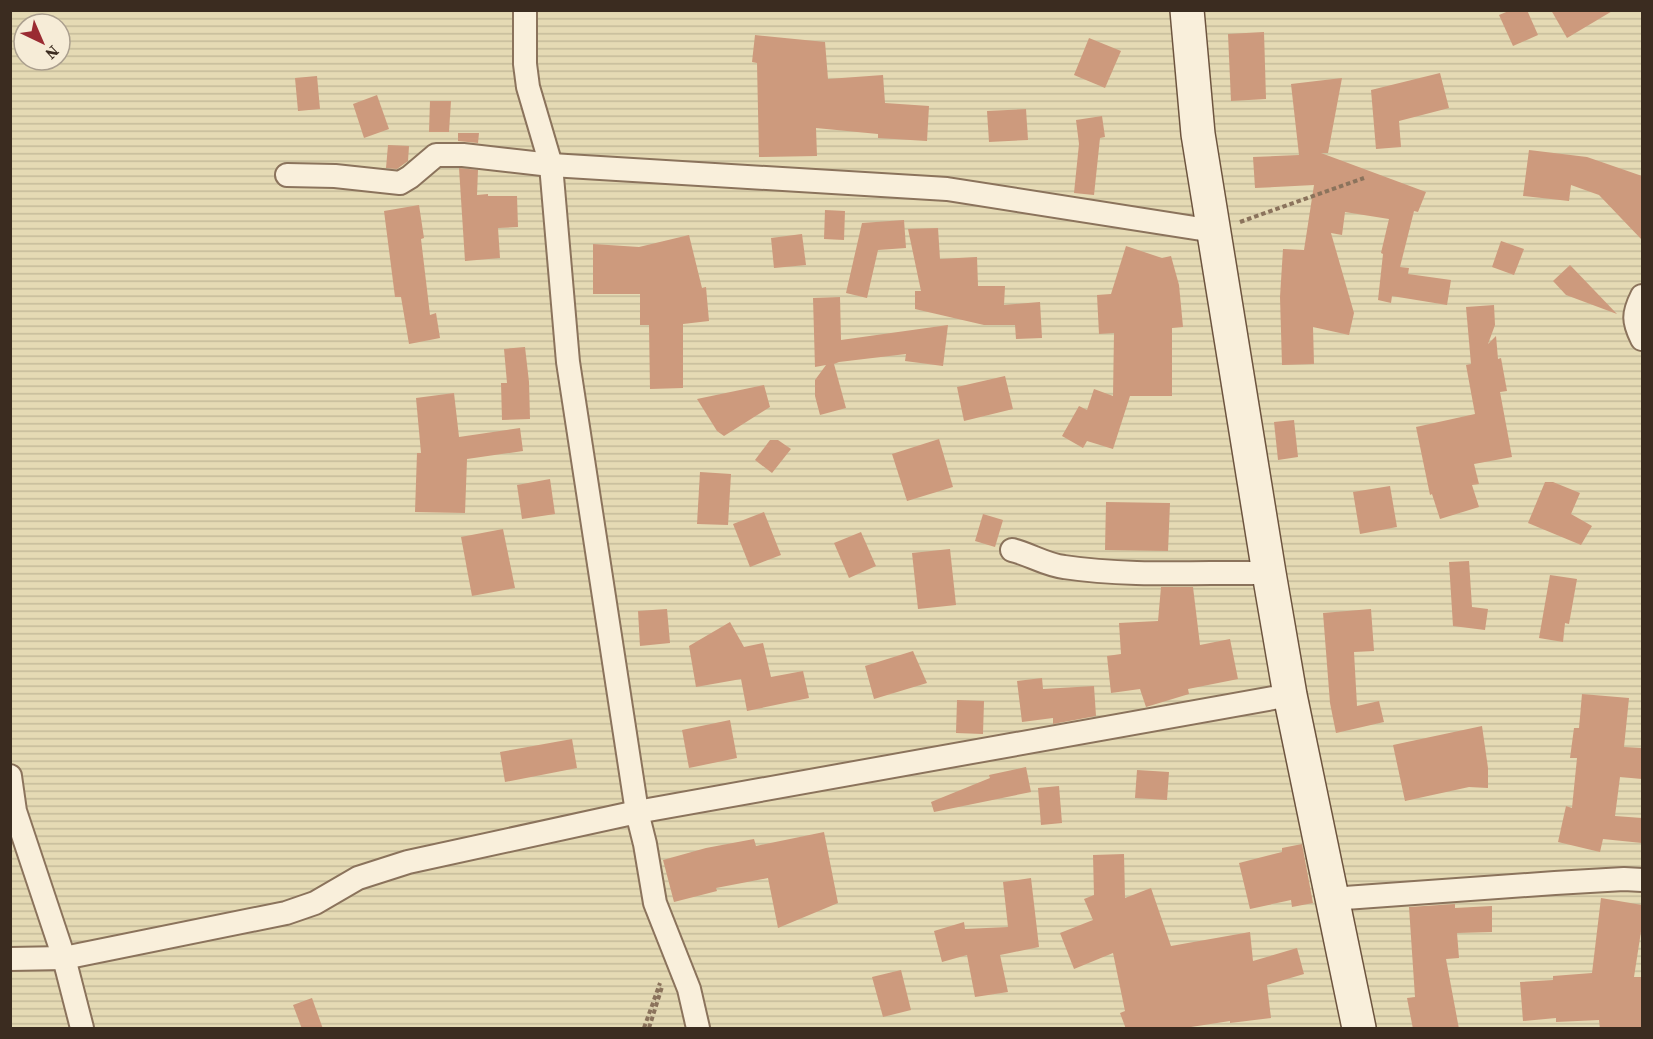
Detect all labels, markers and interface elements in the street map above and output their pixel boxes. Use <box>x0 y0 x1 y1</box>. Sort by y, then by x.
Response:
north arrow <box>12 12 72 72</box>
text: N <box>40 41 64 65</box>

